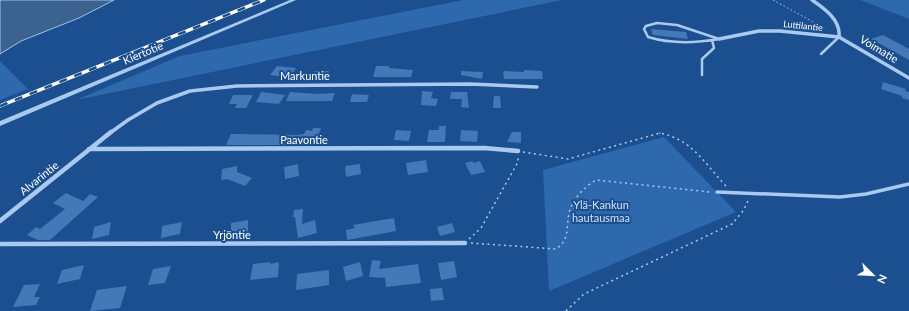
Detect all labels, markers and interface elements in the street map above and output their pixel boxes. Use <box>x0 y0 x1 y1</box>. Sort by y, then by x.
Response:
street label: Luttilantie <box>783 18 824 33</box>
street label: Voimatie <box>858 32 901 65</box>
street label: Kiertotie <box>121 38 165 67</box>
street label: Markuntie <box>280 69 330 82</box>
street label: Paavontie <box>280 133 328 146</box>
street label: Alvarintie <box>17 158 61 197</box>
park label: Ylä-Kankun hautausmaa <box>572 198 630 224</box>
street label: Yrjöntie <box>213 228 251 241</box>
north arrow <box>853 255 893 295</box>
text: N <box>875 273 890 286</box>

